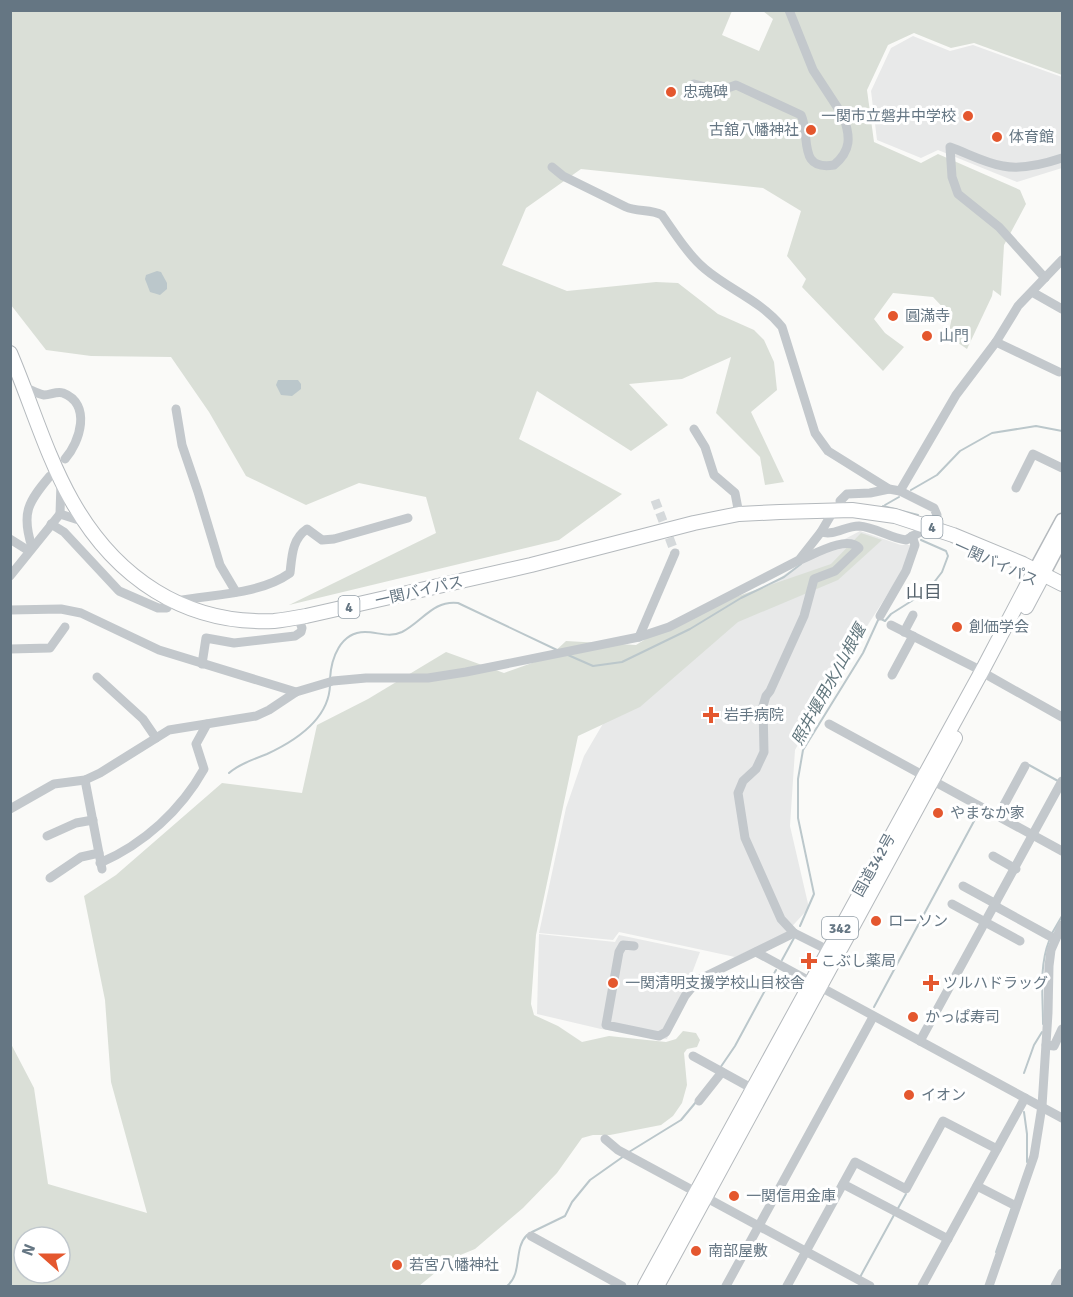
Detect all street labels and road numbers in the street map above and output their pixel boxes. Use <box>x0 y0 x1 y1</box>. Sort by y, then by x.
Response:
road number: 4 <box>922 516 942 538</box>
street label: 一関バイパス <box>951 537 1041 589</box>
street label: 一関バイパス <box>373 572 465 610</box>
road number: 4 <box>338 596 360 618</box>
street label: 国道342号 <box>849 830 899 900</box>
road number: 342 <box>822 917 858 939</box>

